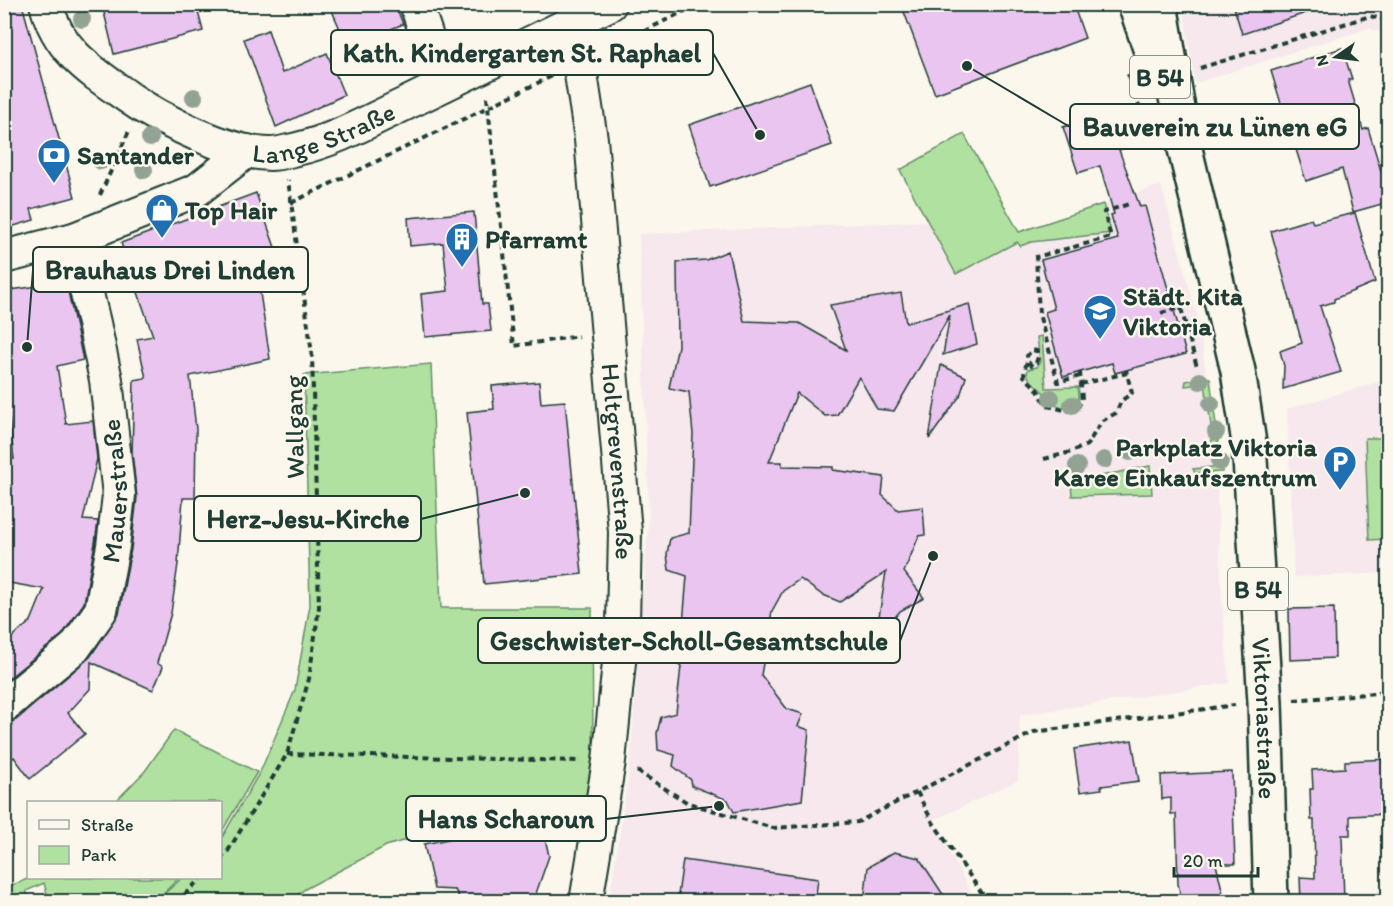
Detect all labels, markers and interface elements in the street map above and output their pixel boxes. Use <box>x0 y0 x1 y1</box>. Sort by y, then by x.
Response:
north arrow <box>1306 27 1366 87</box>
callout: Kath. Kindergarten St. Raphael <box>331 30 713 75</box>
text: Kath. Kindergarten St. Raphael <box>343 36 702 69</box>
text: N <box>1311 53 1332 68</box>
road number: B 54 <box>1130 56 1190 98</box>
street label: Lange Straße <box>251 95 400 170</box>
callout: Bauverein zu Lünen eG <box>1070 104 1359 149</box>
text: Bauverein zu Lünen eG <box>1082 110 1348 143</box>
bank icon: Santander <box>36 137 72 184</box>
place label: Santander <box>77 139 195 171</box>
shop icon: Top Hair <box>144 192 180 239</box>
place label: Top Hair <box>184 194 278 226</box>
building icon: Pfarramt <box>444 221 480 268</box>
place label: Pfarramt <box>485 223 587 255</box>
callout: Brauhaus Drei Linden <box>33 247 308 292</box>
text: Brauhaus Drei Linden <box>45 253 296 286</box>
place label: Städt. Kita Viktoria <box>1123 280 1243 342</box>
school or university icon: Städt. Kita Viktoria <box>1082 293 1118 340</box>
street label: Holtgrevenstraße <box>594 362 641 560</box>
street label: Wallgang <box>277 374 311 479</box>
street label: Mauerstraße <box>94 417 135 566</box>
place label: Parkplatz Viktoria Karee Einkaufszentrum <box>1054 431 1317 493</box>
parking icon: Parkplatz Viktoria Karee Einkaufszentrum <box>1322 444 1358 491</box>
callout: Herz-Jesu-Kirche <box>194 496 421 541</box>
text: Herz-Jesu-Kirche <box>206 502 410 535</box>
road number: B 54 <box>1228 568 1288 610</box>
callout: Geschwister-Scholl-Gesamtschule <box>478 618 900 663</box>
text: Geschwister-Scholl-Gesamtschule <box>490 624 888 657</box>
street label: Viktoriastraße <box>1245 637 1284 800</box>
callout: Hans Scharoun <box>406 796 606 841</box>
legend <box>27 801 222 879</box>
text: Hans Scharoun <box>418 802 595 835</box>
text: Straße <box>81 814 134 836</box>
scale bar <box>1174 840 1258 878</box>
text: Park <box>81 844 116 866</box>
text: 20 m <box>1183 850 1223 872</box>

